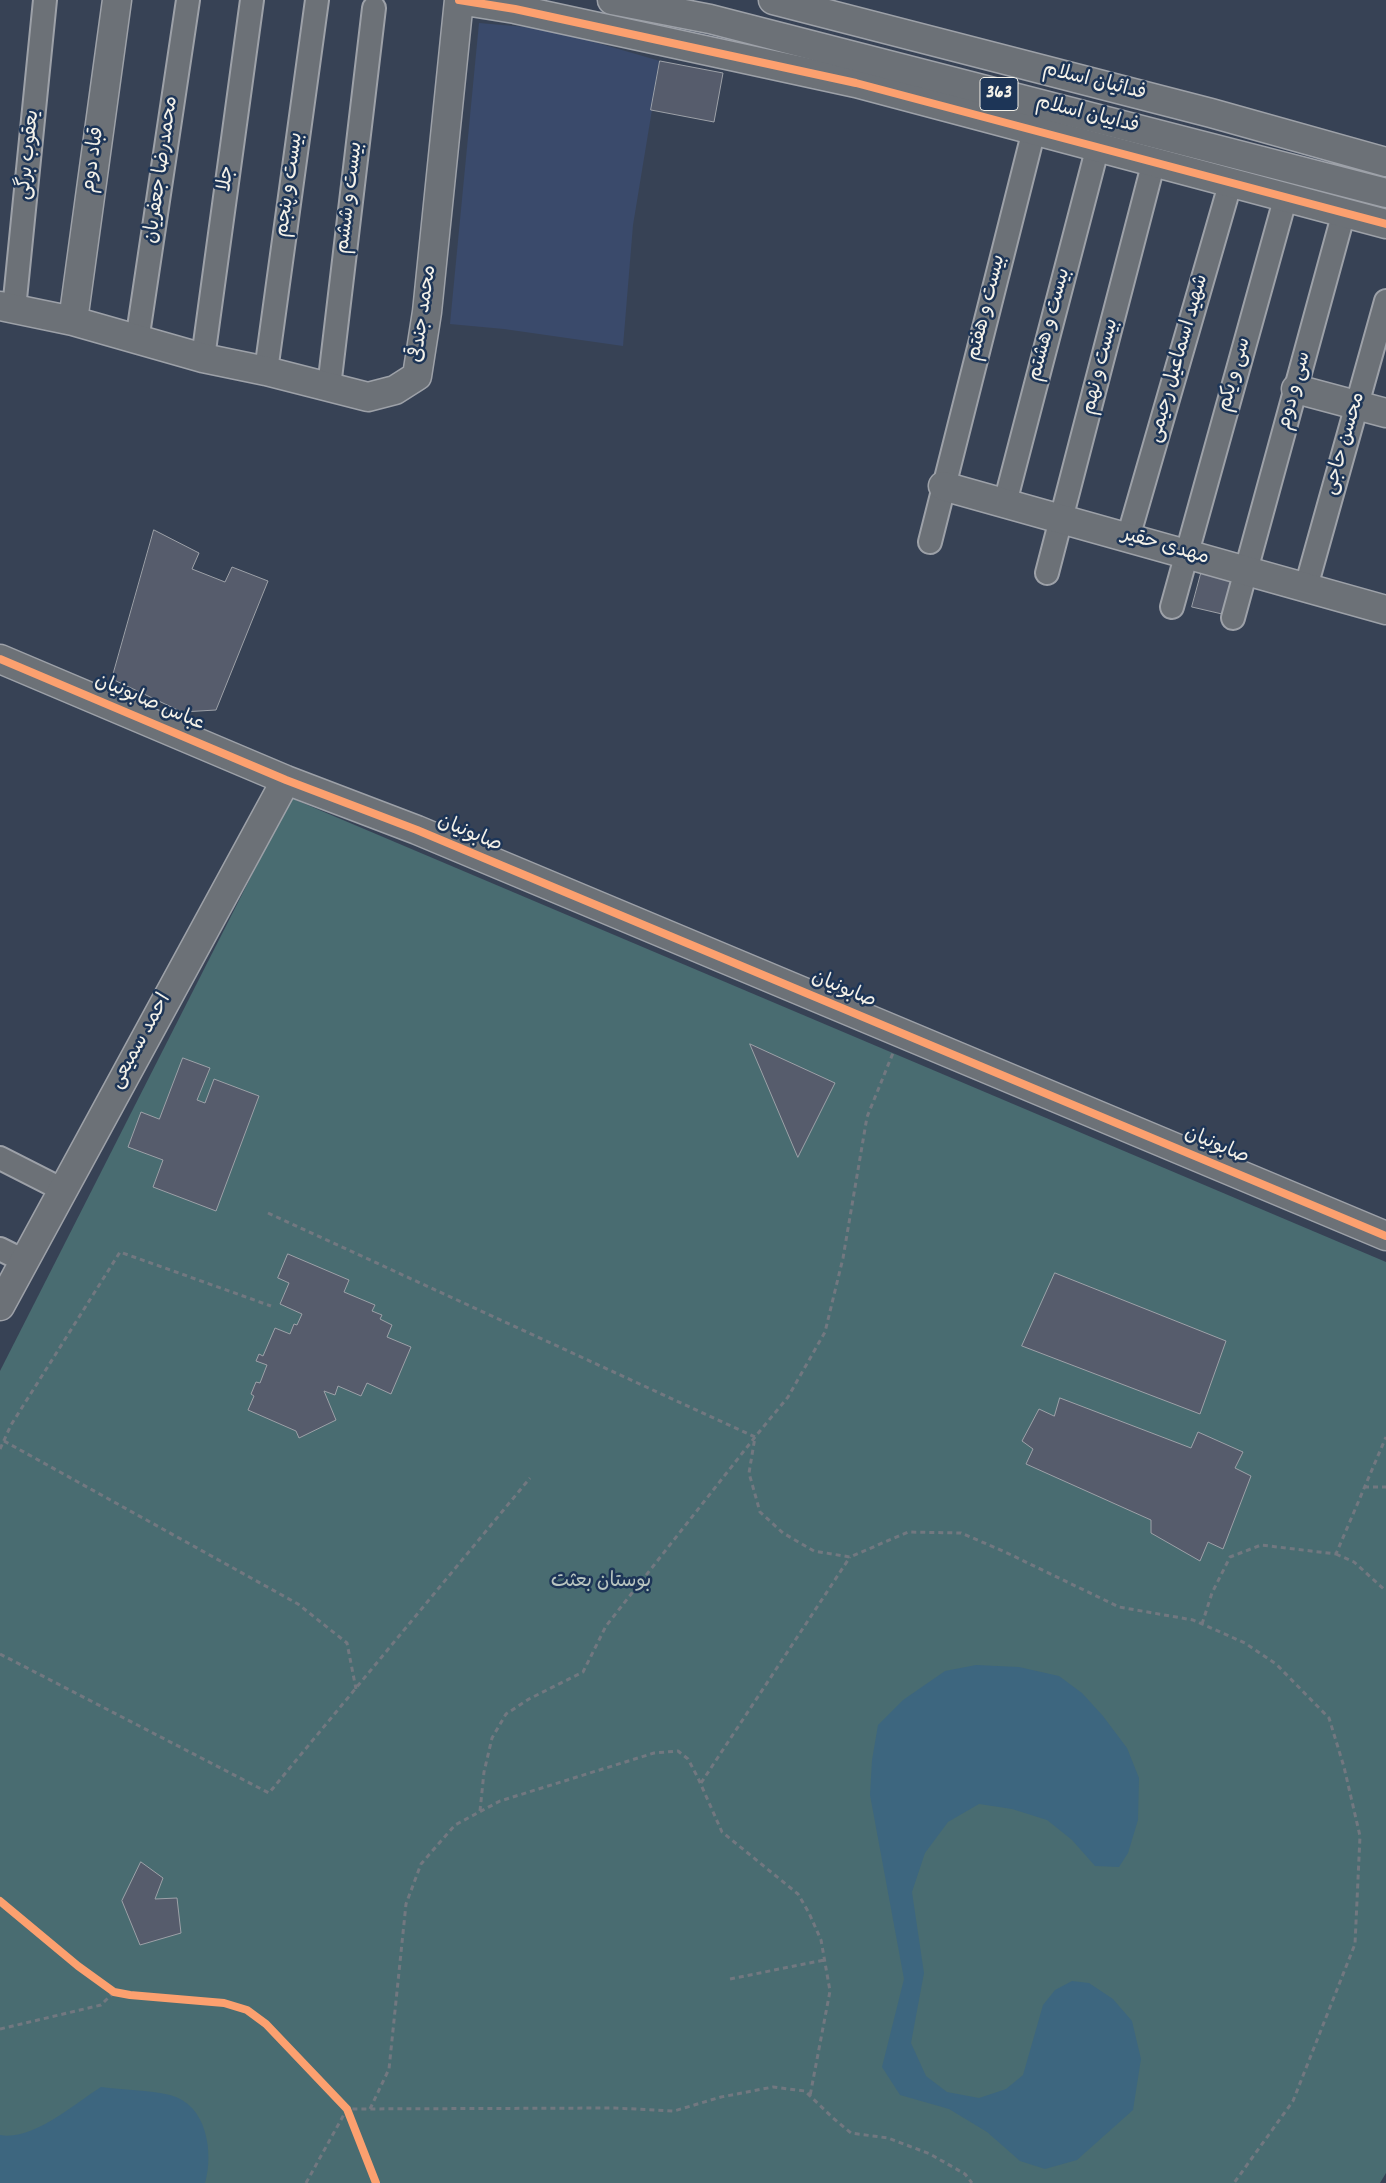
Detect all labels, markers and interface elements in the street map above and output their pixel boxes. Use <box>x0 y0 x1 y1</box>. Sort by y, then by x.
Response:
street label: فدائیان اسلام <box>1040 59 1148 107</box>
road number: 363 <box>980 78 1018 110</box>
street label: فداییان اسلام <box>1033 92 1141 140</box>
street label: محمدرضا جعفریان <box>141 95 185 245</box>
street label: یعقوب برگی <box>13 109 47 201</box>
street label: قباد دوم <box>78 125 112 195</box>
street label: بیست و پنجم <box>272 131 310 239</box>
street label: بیست و ششم <box>332 141 370 255</box>
street label: جلا <box>214 164 242 194</box>
street label: بیست و هفتم <box>963 252 1013 364</box>
street label: محمد جندقی <box>406 264 444 364</box>
street label: بیست و هشتم <box>1024 266 1078 384</box>
street label: شهید اسماعیل رحیمی <box>1144 272 1216 446</box>
street label: بیست و نهم <box>1078 316 1126 418</box>
street label: سی و یکم <box>1214 335 1258 415</box>
street label: سی و دوم <box>1274 349 1318 433</box>
street label: محسن حاجی <box>1320 390 1372 498</box>
street label: مهدی حقیر <box>1119 524 1211 572</box>
street label: عباس صابونیان <box>90 670 208 738</box>
street label: صابونیان <box>433 811 505 859</box>
street label: صابونیان <box>807 967 879 1015</box>
street label: احمد سمیعی <box>106 990 178 1094</box>
street label: صابونیان <box>1180 1123 1252 1171</box>
park label: بوستان بعثت <box>551 1571 651 1595</box>

